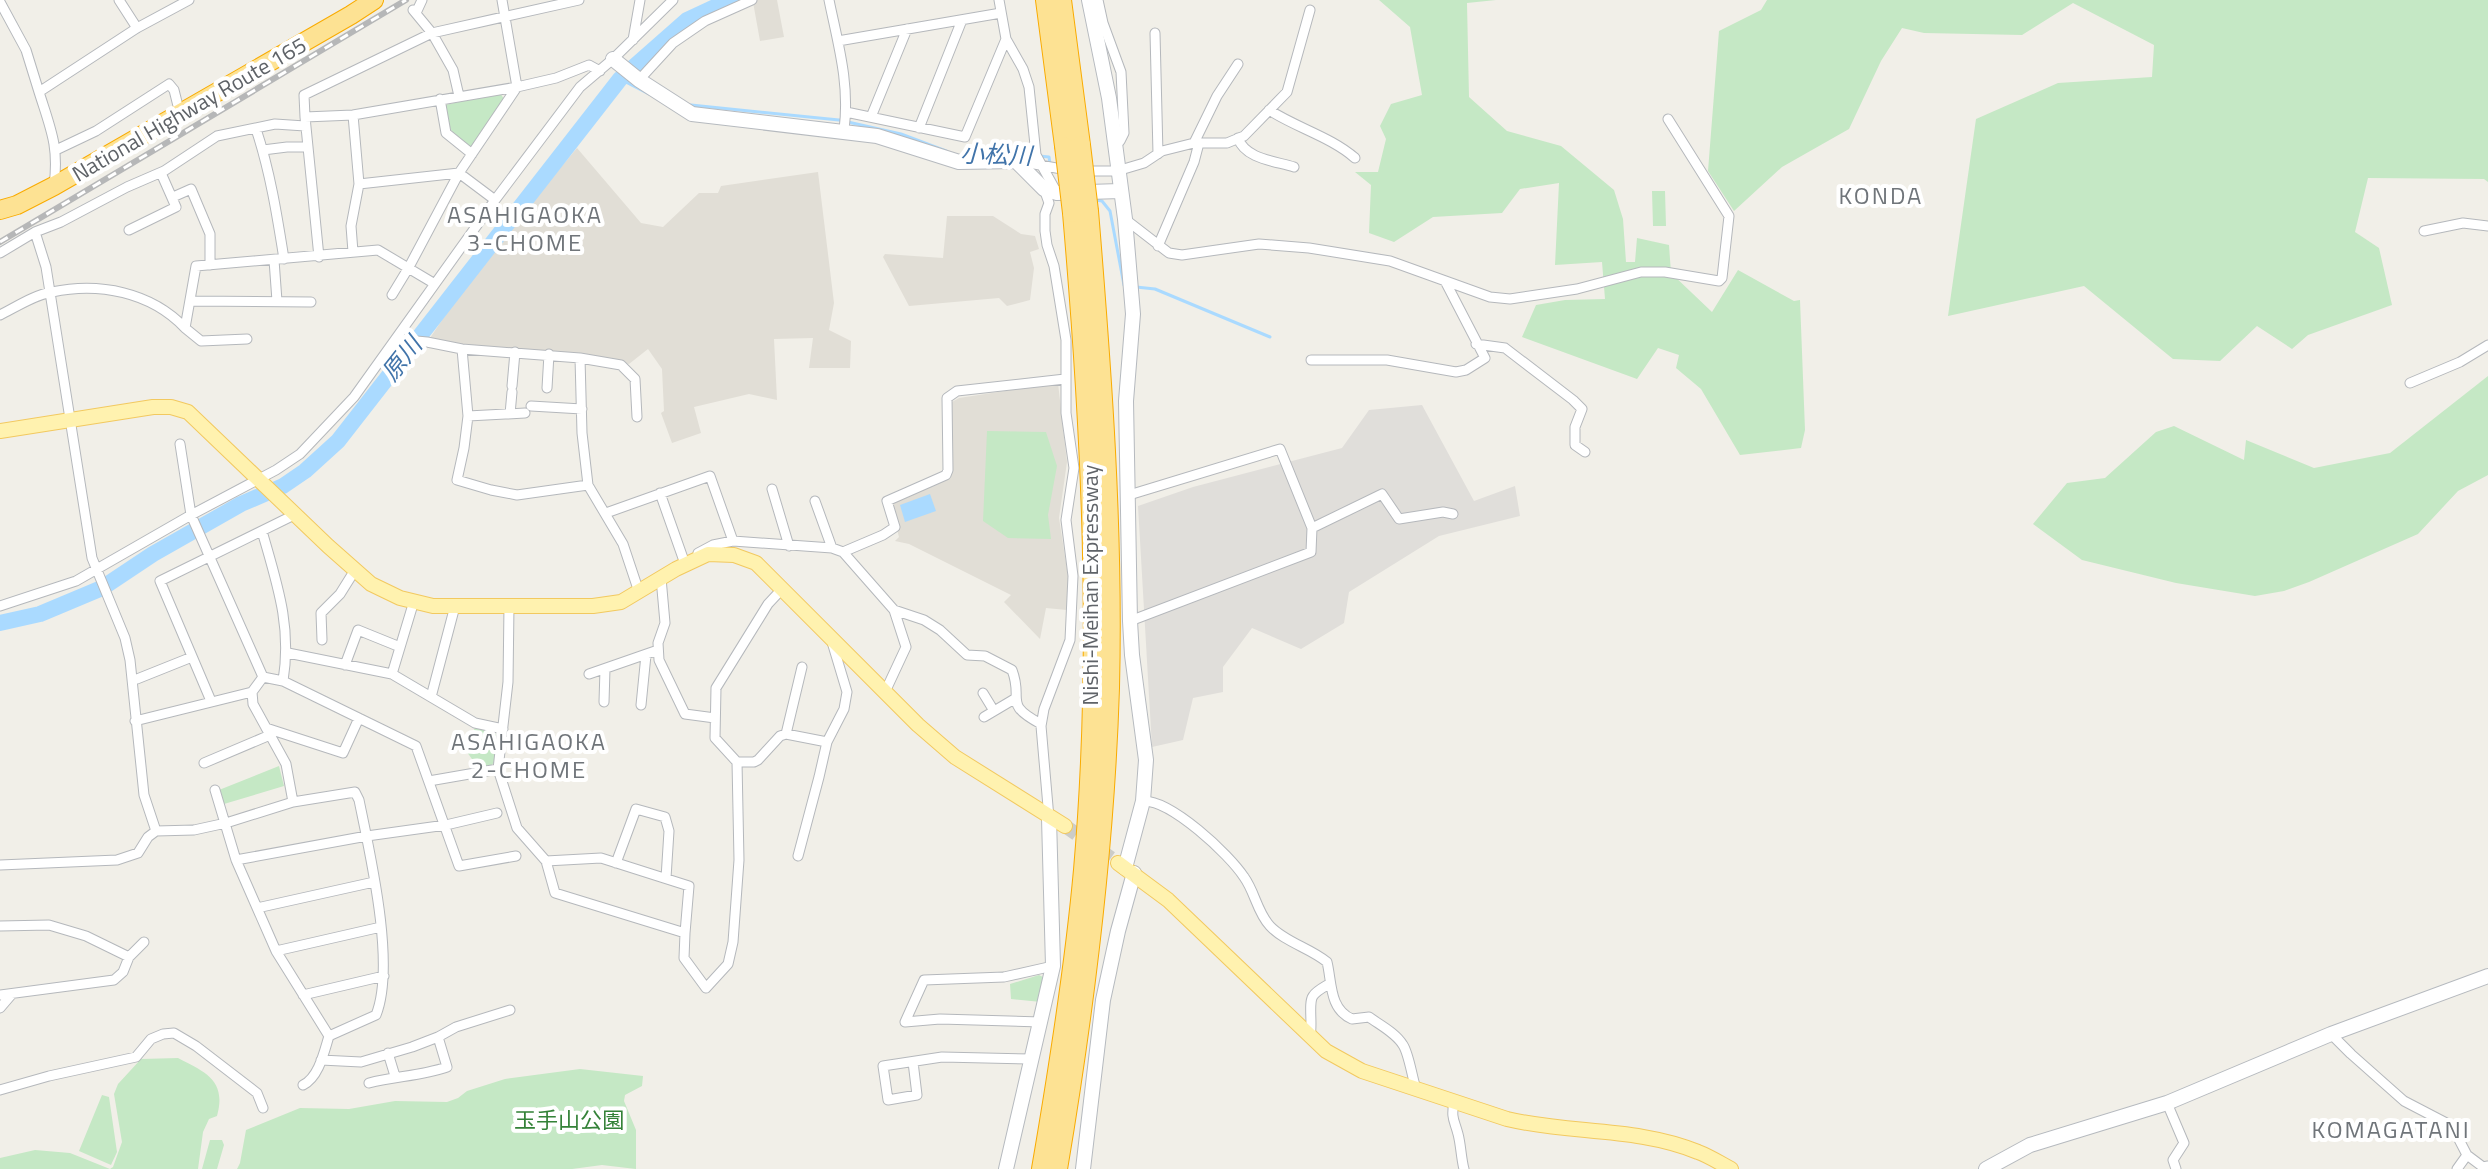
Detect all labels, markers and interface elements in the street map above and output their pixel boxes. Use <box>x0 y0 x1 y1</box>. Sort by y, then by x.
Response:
street label: National Highway Route 165 <box>65 28 313 190</box>
water label: 小松川 <box>959 135 1036 173</box>
district label: KONDA <box>1839 177 1923 213</box>
district label: ASAHIGAOKA 3-CHOME <box>447 196 603 260</box>
water label: 原川 <box>372 326 432 388</box>
street label: Nishi-Meihan Expressway <box>1073 464 1107 705</box>
district label: ASAHIGAOKA 2-CHOME <box>451 723 607 787</box>
park label: 玉手山公園 <box>514 1103 624 1137</box>
district label: KOMAGATANI <box>2311 1111 2471 1147</box>

